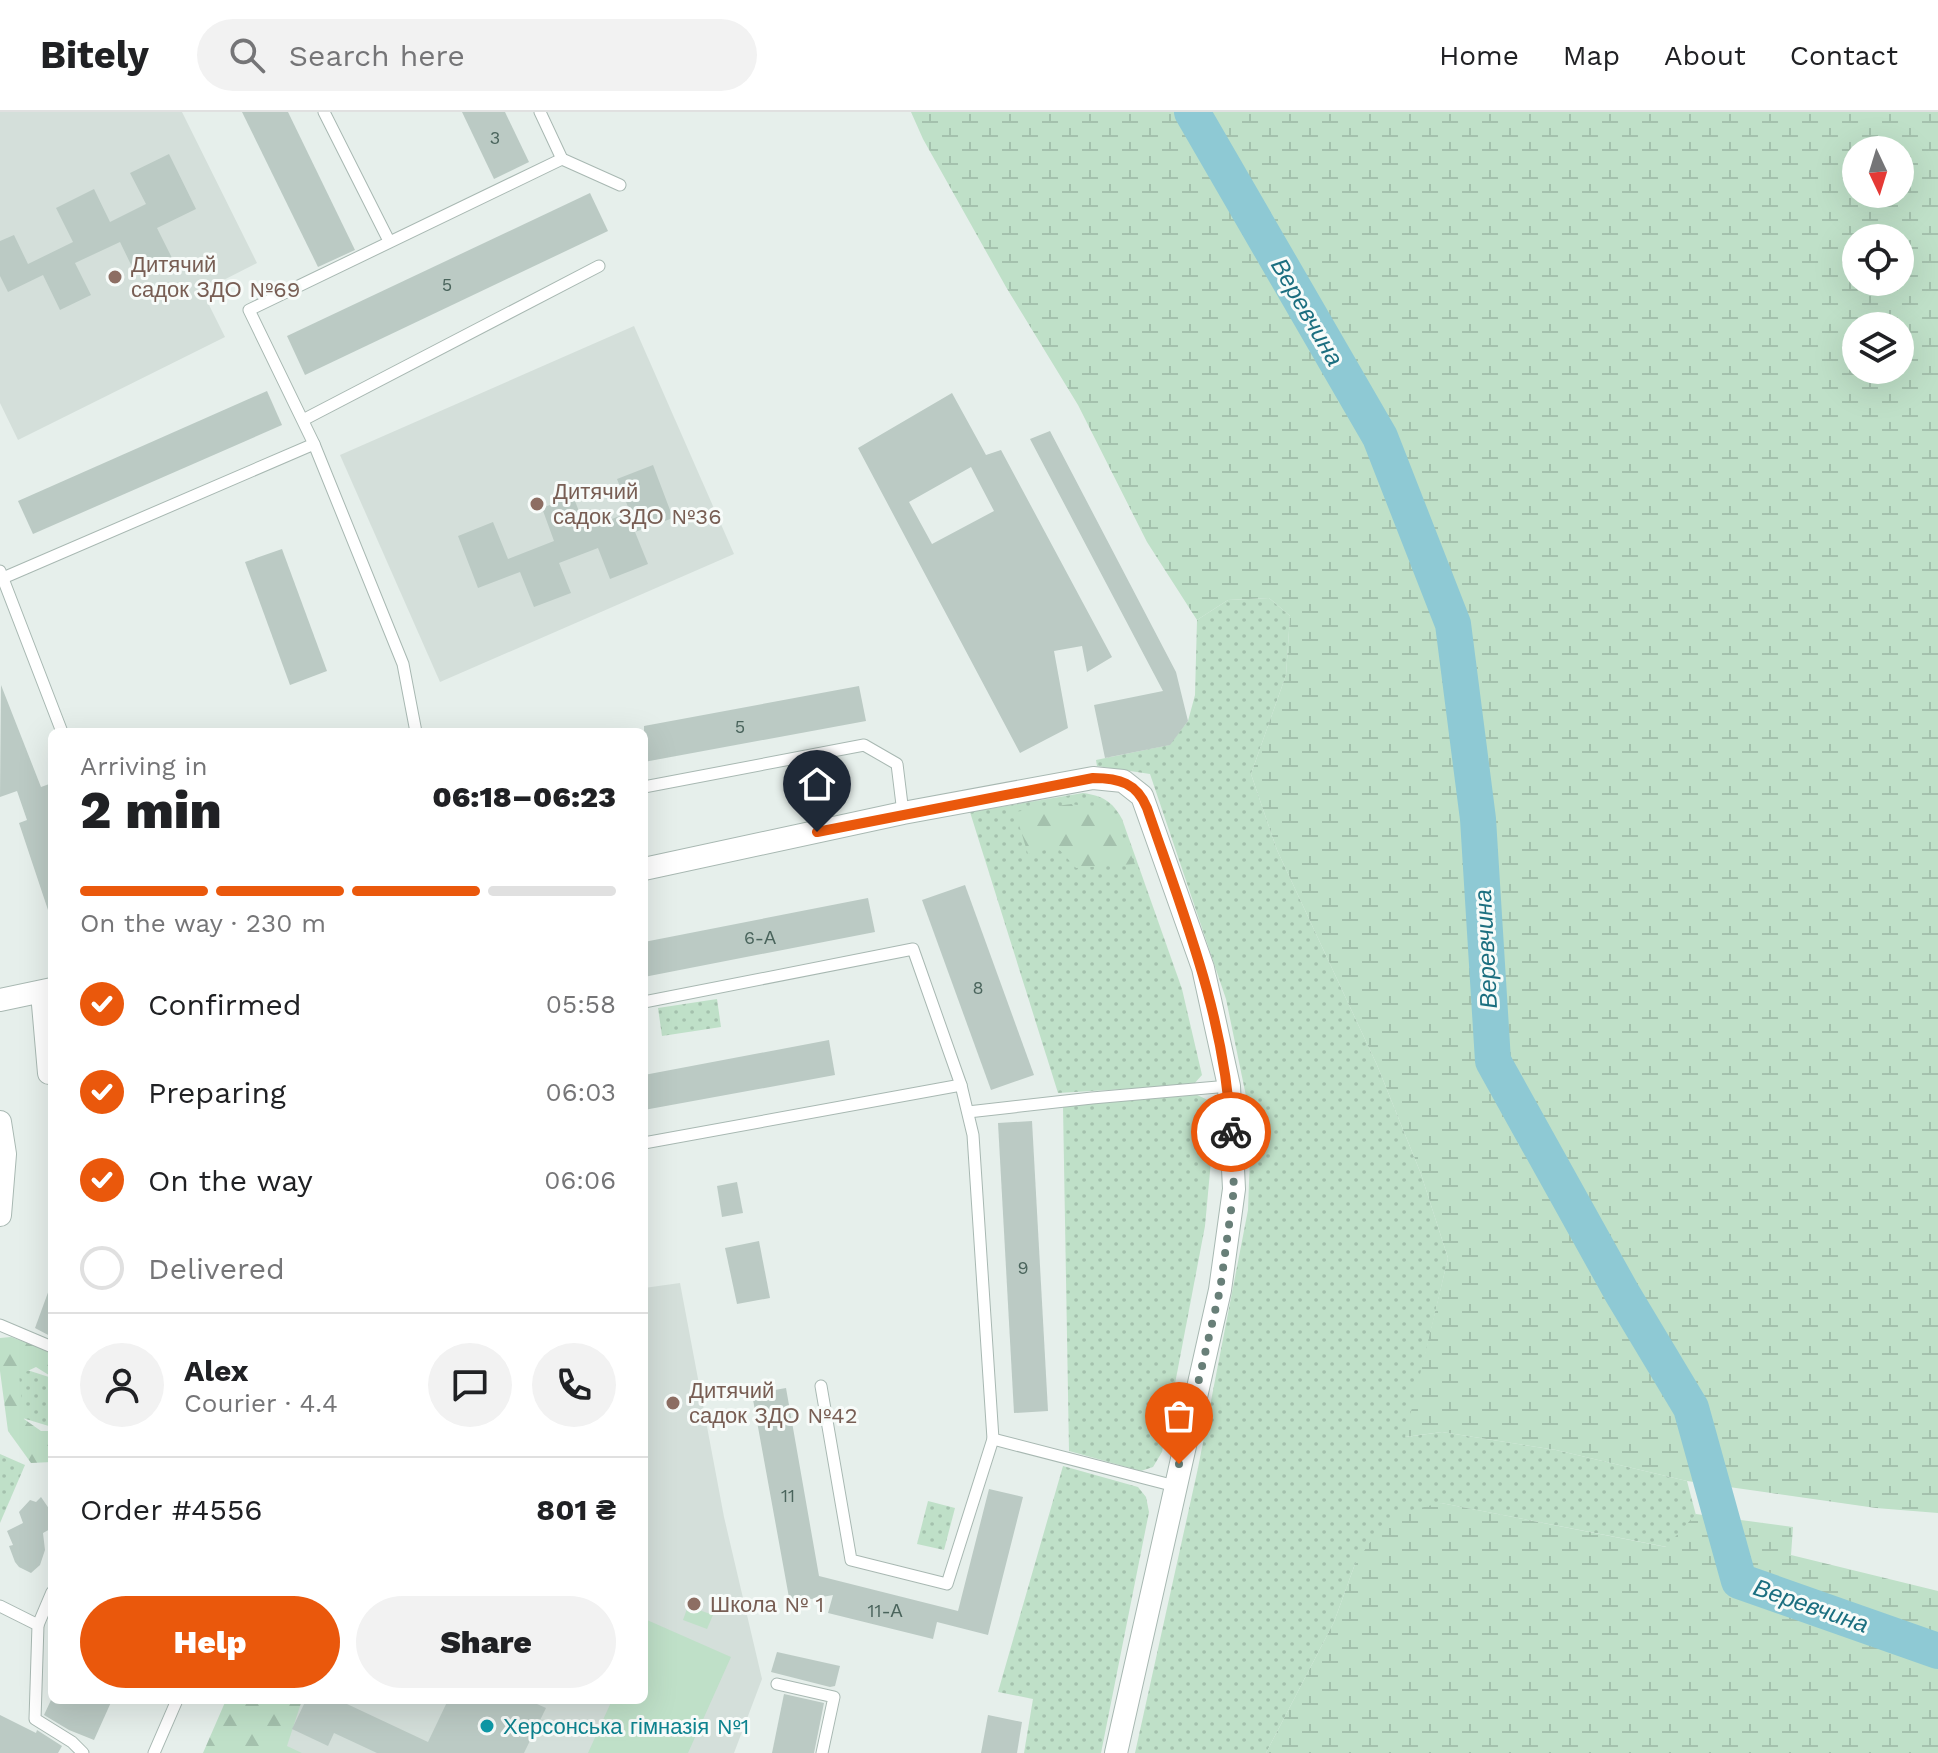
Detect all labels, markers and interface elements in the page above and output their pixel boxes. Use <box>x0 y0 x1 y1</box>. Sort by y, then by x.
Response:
search box <box>197 19 757 91</box>
text: Bitely <box>40 33 149 77</box>
icon: search <box>225 33 269 77</box>
text: Search here <box>289 38 465 73</box>
text: Home <box>1439 39 1519 72</box>
text: Map <box>1563 39 1620 72</box>
text: About <box>1664 39 1746 72</box>
text: Contact <box>1790 39 1898 72</box>
house number: 3 <box>490 127 500 148</box>
north arrow <box>1842 136 1914 208</box>
map controls <box>1842 136 1914 384</box>
button: locate <box>1842 224 1914 296</box>
place label: Дитячий садок ЗДО №69 <box>131 252 300 302</box>
water label: Веревчина <box>1265 253 1349 371</box>
marker: Дитячий садок ЗДО №69 <box>106 268 124 286</box>
house number: 5 <box>442 274 452 295</box>
button: layers <box>1842 312 1914 384</box>
place label: Дитячий садок ЗДО №36 <box>553 479 722 529</box>
marker: Дитячий садок ЗДО №36 <box>528 495 546 513</box>
house number: 5 <box>735 716 745 737</box>
pin <box>783 750 851 832</box>
text: Arriving in <box>80 751 208 781</box>
icon: home <box>795 762 839 806</box>
text: 06:18–06:23 <box>432 779 616 814</box>
text: 2 min <box>80 780 222 841</box>
water label: Веревчина <box>1469 889 1503 1009</box>
text: On the way · 230 m <box>80 908 326 938</box>
house number: 6-А <box>744 927 776 948</box>
house number: 8 <box>972 977 984 998</box>
icon: check <box>80 982 124 1026</box>
text: Confirmed <box>148 987 302 1022</box>
text: 05:58 <box>546 989 616 1019</box>
icon: check <box>80 1070 124 1114</box>
text: Preparing <box>148 1075 286 1110</box>
text: 06:03 <box>546 1077 616 1107</box>
courier <box>1191 1092 1271 1172</box>
icon: bike <box>1209 1110 1253 1154</box>
icon: check <box>80 1158 124 1202</box>
text: On the way <box>148 1163 313 1198</box>
text: 06:06 <box>544 1165 616 1195</box>
text: Delivered <box>148 1251 285 1286</box>
house number: 9 <box>1017 1257 1029 1278</box>
button: person <box>80 1343 164 1427</box>
button: chat <box>428 1343 512 1427</box>
button: phone <box>532 1343 616 1427</box>
text: Alex <box>184 1353 248 1388</box>
place label: Дитячий садок ЗДО №42 <box>689 1378 858 1428</box>
pin <box>1145 1382 1213 1464</box>
text: Courier · 4.4 <box>184 1388 338 1418</box>
marker: Дитячий садок ЗДО №42 <box>664 1394 682 1412</box>
icon: bag <box>1157 1394 1201 1438</box>
house number: 11 <box>781 1485 795 1506</box>
text: Order #4556 <box>80 1492 263 1527</box>
text: 801 ₴ <box>536 1492 616 1527</box>
water label: Веревчина <box>1750 1573 1872 1639</box>
place label: Школа № 1 <box>710 1592 824 1617</box>
marker: Школа № 1 <box>685 1595 703 1613</box>
button: Help <box>80 1596 340 1688</box>
button: Share <box>356 1596 616 1688</box>
house number: 11-А <box>867 1600 903 1621</box>
place label: Херсонська гімназія №1 <box>503 1714 749 1739</box>
marker: Херсонська гімназія №1 <box>478 1717 496 1735</box>

